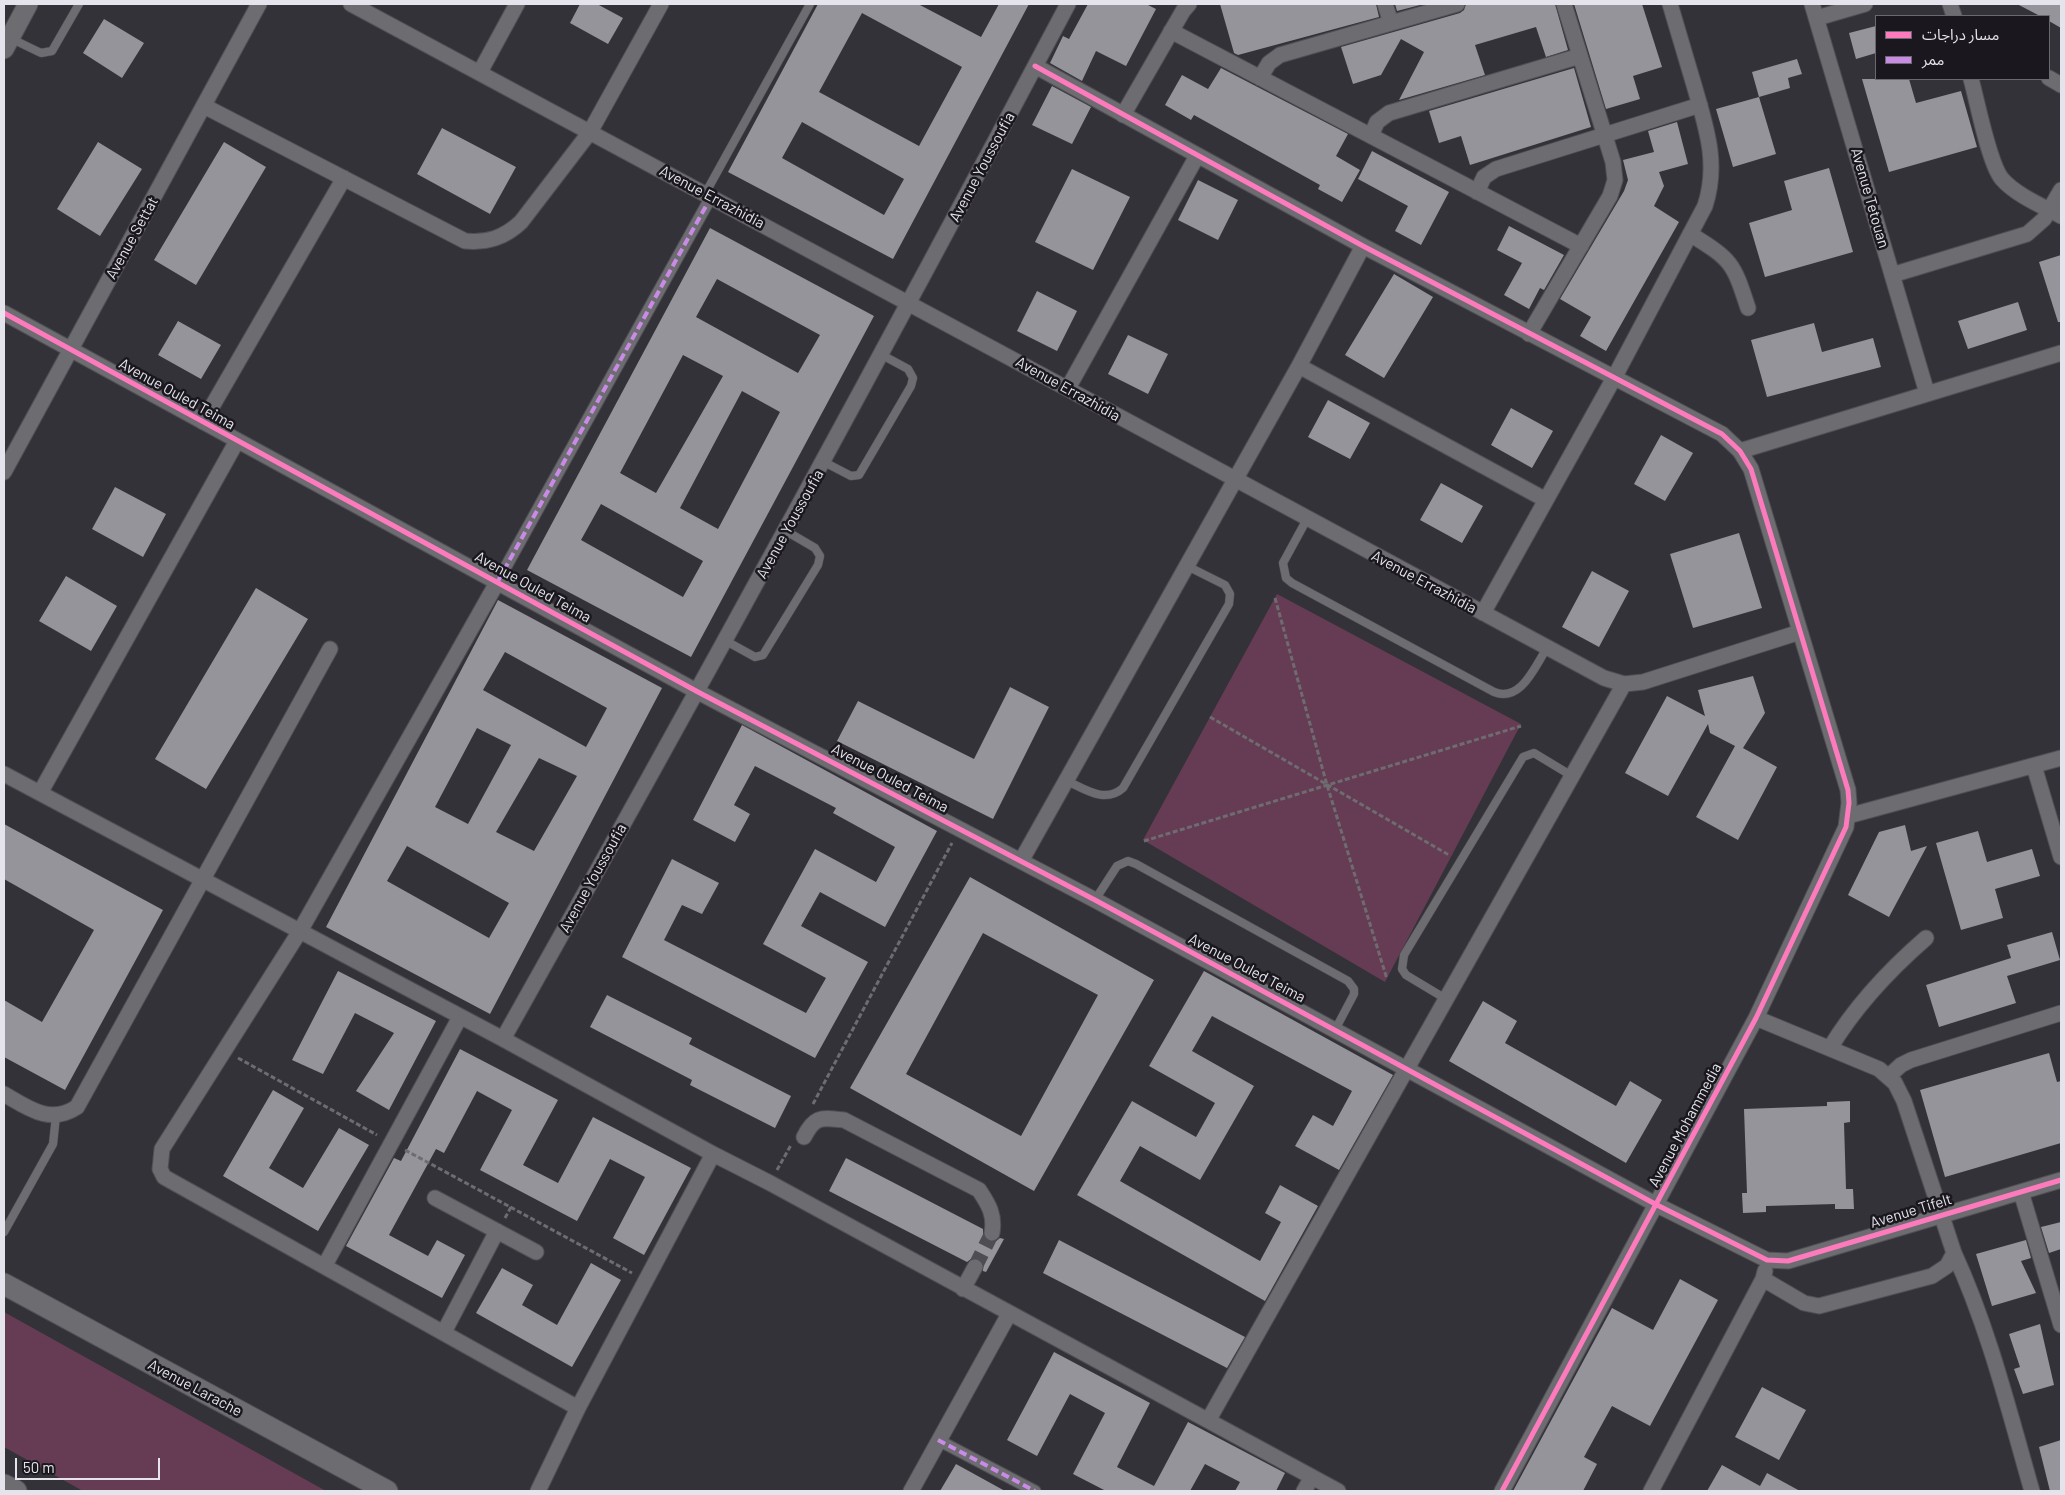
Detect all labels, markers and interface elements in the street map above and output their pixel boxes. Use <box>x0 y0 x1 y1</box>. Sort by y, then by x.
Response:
legend <box>1875 15 2050 80</box>
text: مسار دراجات <box>1922 25 1999 43</box>
text: ممر <box>1922 50 1945 68</box>
street label: Avenue Youssoufia <box>945 109 1019 225</box>
street label: Avenue Tetouan <box>1847 146 1893 250</box>
street label: Avenue Errazhidia <box>656 162 768 232</box>
street label: Avenue Settat <box>102 194 162 282</box>
street label: Avenue Errazhidia <box>1013 353 1123 425</box>
street label: Avenue Ouled Teima <box>116 355 238 433</box>
street label: Avenue Youssoufia <box>753 466 827 582</box>
street label: Avenue Errazhidia <box>1368 547 1480 617</box>
street label: Avenue Ouled Teima <box>472 548 594 626</box>
street label: Avenue Ouled Teima <box>828 740 952 816</box>
street label: Avenue Youssoufia <box>556 820 630 936</box>
street label: Avenue Ouled Teima <box>1185 930 1309 1006</box>
street label: Avenue Mohammedia <box>1645 1060 1725 1190</box>
street label: Avenue Tifelt <box>1868 1190 1954 1232</box>
street label: Avenue Larache <box>145 1356 245 1420</box>
scale bar <box>18 1448 162 1480</box>
text: 50 m <box>23 1458 55 1476</box>

